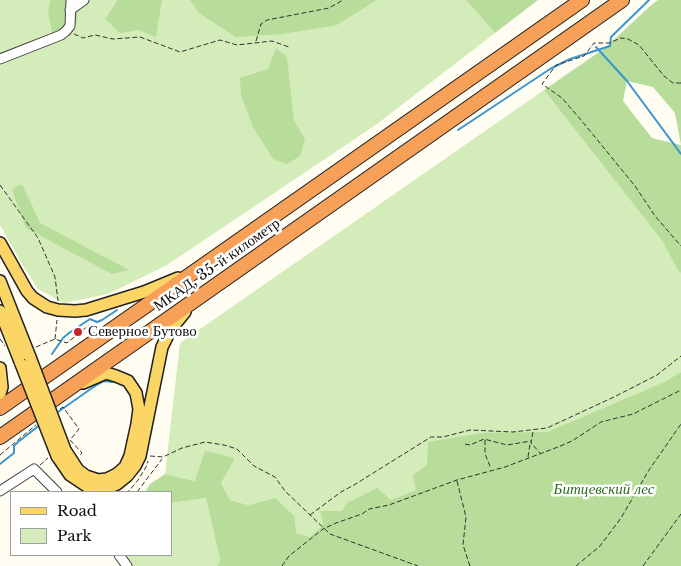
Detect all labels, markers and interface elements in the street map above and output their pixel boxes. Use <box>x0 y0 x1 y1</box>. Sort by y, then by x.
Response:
street label: МКАД, 35-й километр <box>150 215 284 315</box>
place label: Северное Бутово <box>88 323 197 341</box>
marker: Северное Бутово <box>72 326 84 338</box>
park label: Битцевский лес <box>554 481 654 499</box>
legend <box>10 491 172 556</box>
text: Road <box>57 501 97 520</box>
text: Park <box>57 526 92 545</box>

